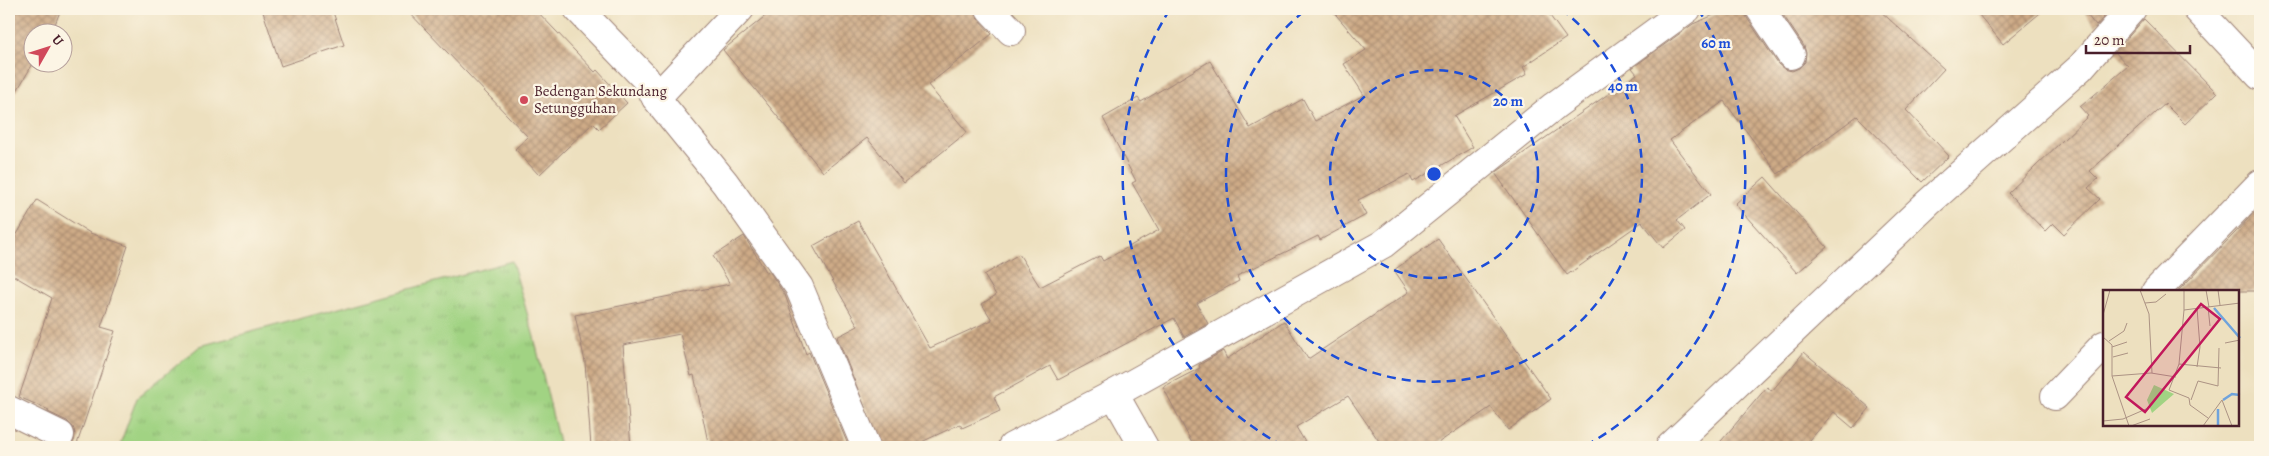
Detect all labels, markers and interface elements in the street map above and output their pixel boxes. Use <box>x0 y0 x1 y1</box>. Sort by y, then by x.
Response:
north arrow <box>22 22 72 72</box>
scale bar <box>2086 22 2190 54</box>
text: 20 m <box>2094 30 2125 50</box>
text: U <box>47 31 68 50</box>
text: 60 m <box>1701 33 1731 53</box>
text: 40 m <box>1608 76 1638 96</box>
place label: Bedengan Sekundang Setungguhan <box>534 81 667 118</box>
text: 20 m <box>1493 91 1523 111</box>
marker: Bedengan Sekundang Setungguhan <box>518 94 530 106</box>
centre of rings <box>1425 165 1443 183</box>
inset map <box>2103 290 2239 426</box>

